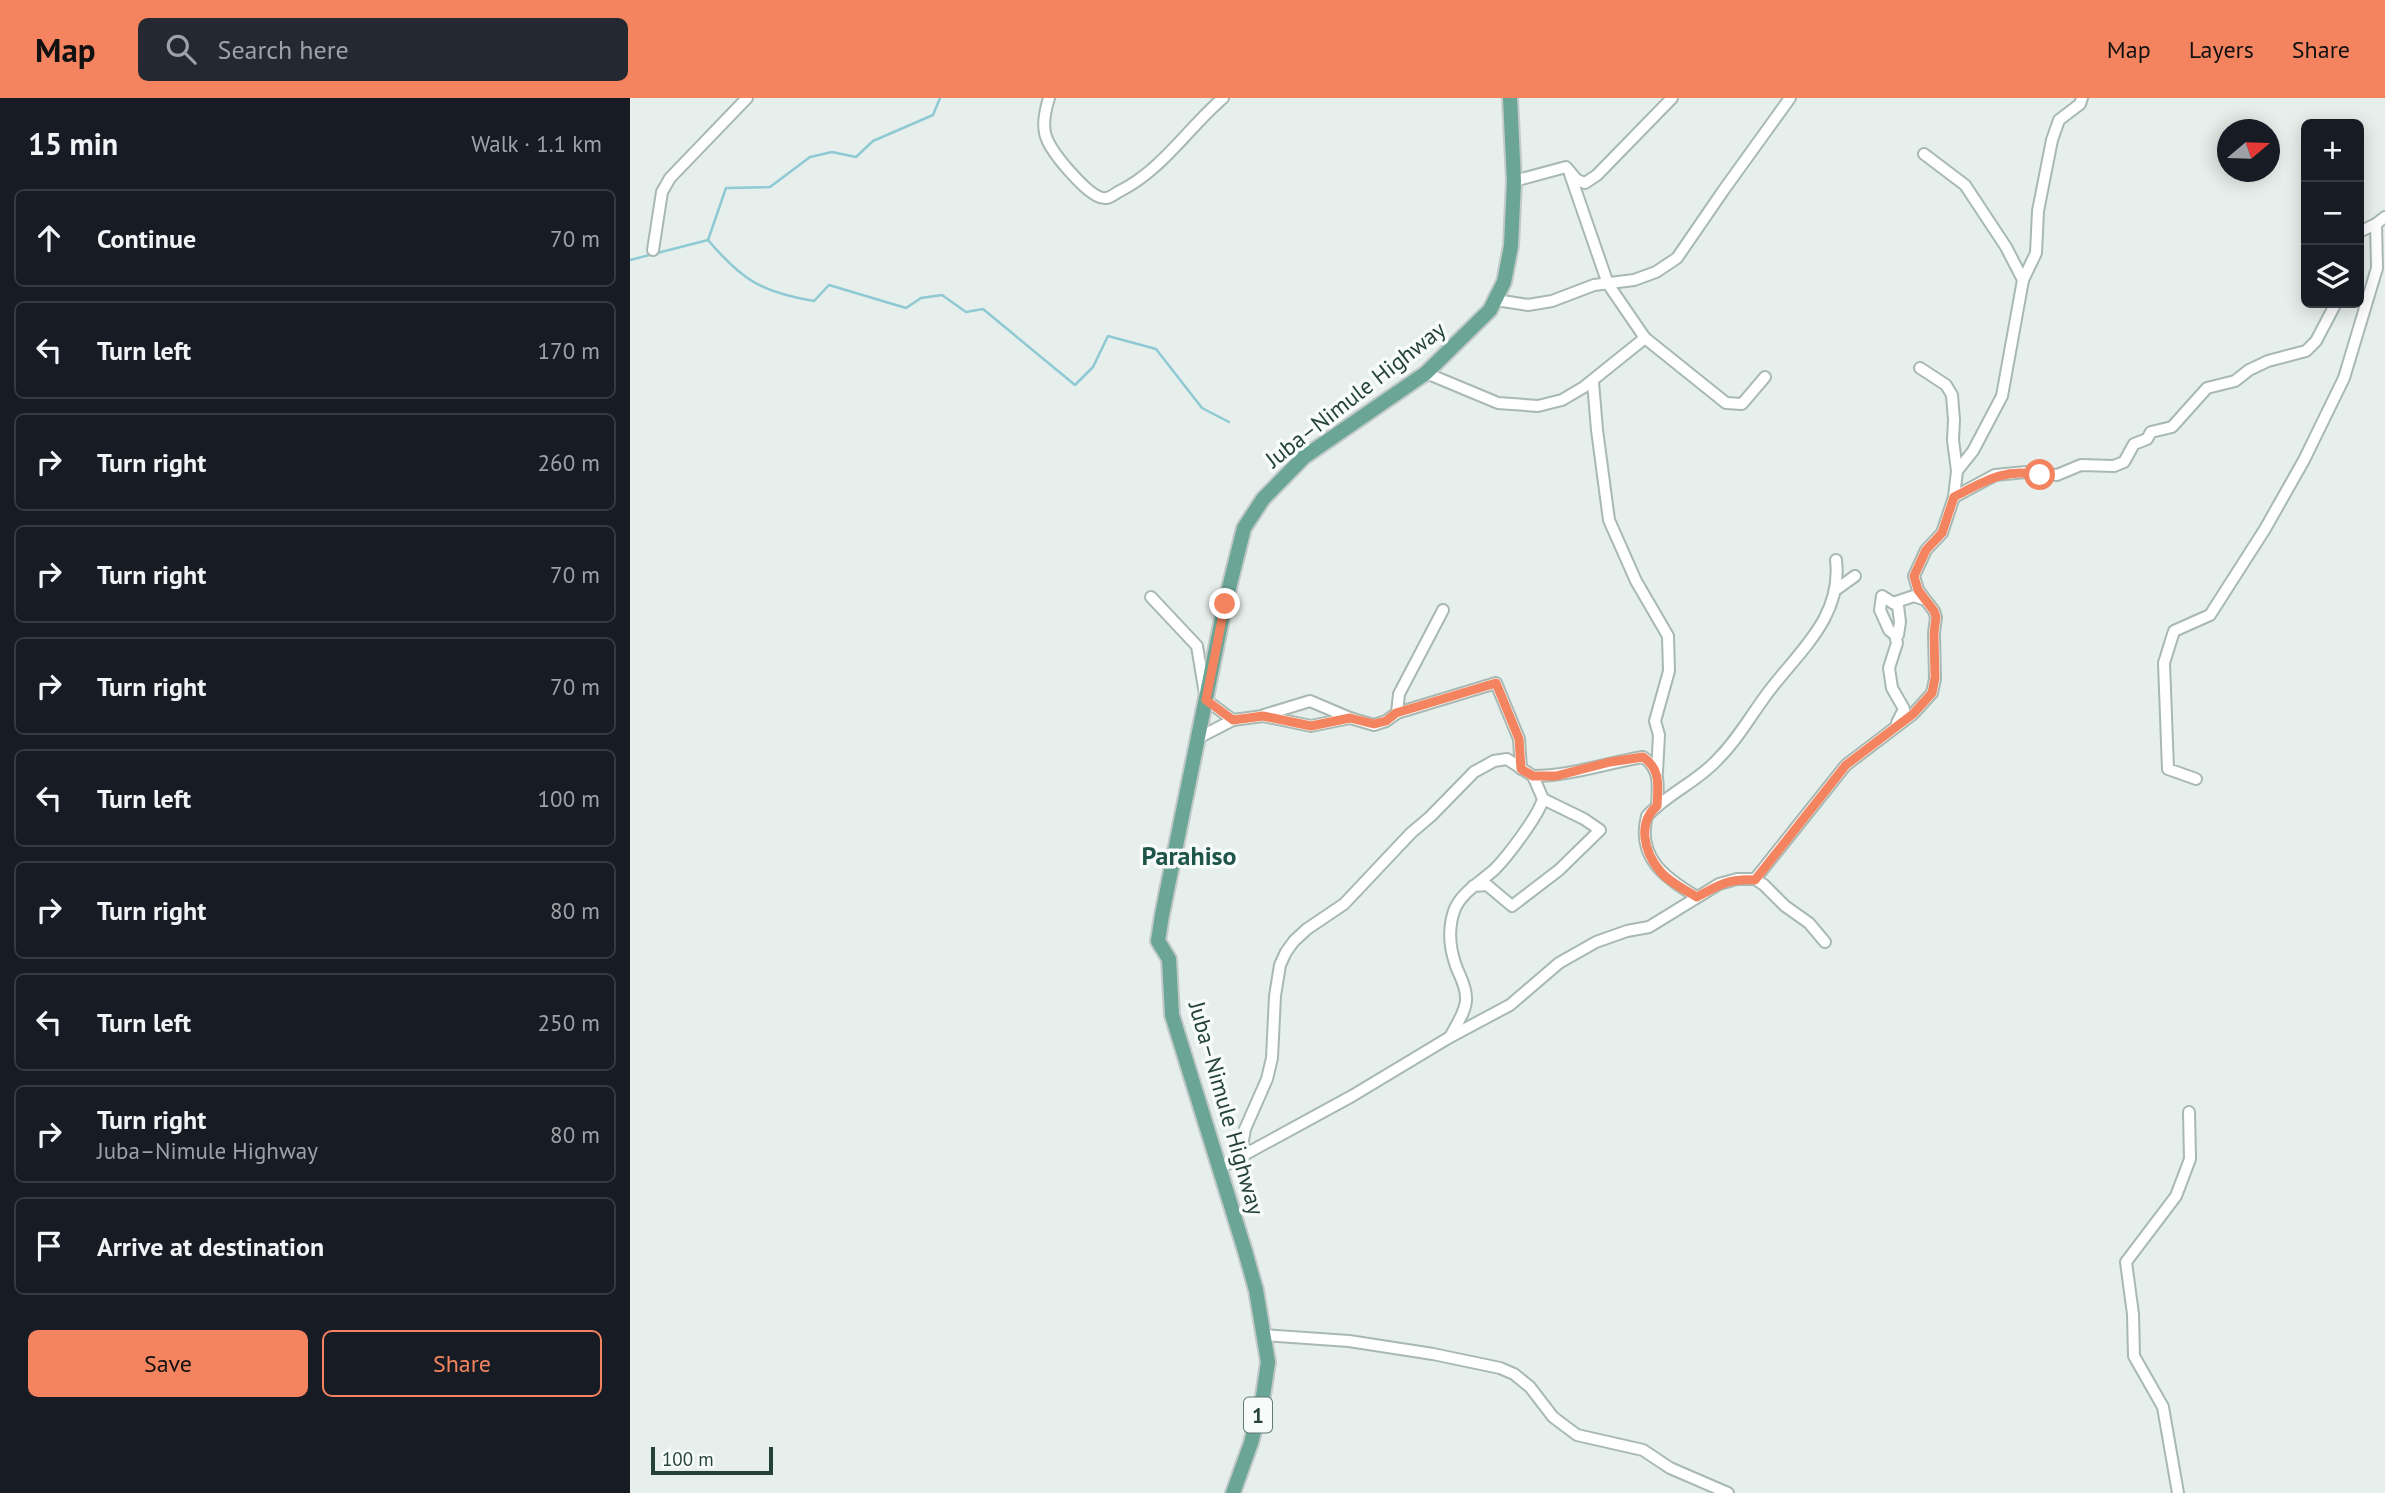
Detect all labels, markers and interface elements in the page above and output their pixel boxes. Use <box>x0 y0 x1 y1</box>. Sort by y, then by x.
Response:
search box <box>138 18 628 81</box>
text: Map <box>35 28 96 71</box>
icon: search <box>162 30 200 68</box>
text: Search here <box>218 33 349 66</box>
text: Map <box>2107 34 2151 65</box>
text: Layers <box>2189 34 2254 65</box>
text: Share <box>2292 34 2350 65</box>
north arrow <box>2217 119 2280 182</box>
map controls <box>2301 119 2364 308</box>
button: + <box>2301 119 2364 182</box>
text: 15 min <box>28 124 118 163</box>
text: Walk · 1.1 km <box>471 129 602 158</box>
button: − <box>2301 182 2364 245</box>
icon: ahead <box>30 219 68 257</box>
text: Continue <box>97 222 196 255</box>
text: 70 m <box>550 224 600 253</box>
button: layers <box>2301 245 2364 308</box>
street label: Juba–Nimule Highway <box>1258 314 1451 474</box>
icon: left <box>30 331 68 369</box>
text: Turn left <box>97 334 191 367</box>
text: 170 m <box>538 336 600 365</box>
icon: right <box>30 443 68 481</box>
text: Turn right <box>97 446 206 479</box>
text: 260 m <box>538 448 600 477</box>
route start <box>2024 459 2055 490</box>
icon: right <box>30 555 68 593</box>
text: Turn right <box>97 558 206 591</box>
text: 70 m <box>550 560 600 589</box>
route end <box>1209 588 1240 619</box>
icon: right <box>30 667 68 705</box>
text: Turn right <box>97 670 206 703</box>
text: 70 m <box>550 672 600 701</box>
icon: left <box>30 779 68 817</box>
text: Turn left <box>97 782 191 815</box>
text: 100 m <box>538 784 600 813</box>
district label: Parahiso <box>1141 839 1237 872</box>
icon: right <box>30 891 68 929</box>
text: Turn right <box>97 894 206 927</box>
text: 80 m <box>550 896 600 925</box>
street label: Juba–Nimule Highway <box>1182 997 1271 1218</box>
icon: left <box>30 1003 68 1041</box>
text: Turn left <box>97 1006 191 1039</box>
text: 250 m <box>538 1008 600 1037</box>
text: Turn right <box>97 1103 206 1136</box>
icon: right <box>30 1115 68 1153</box>
text: 80 m <box>550 1120 600 1149</box>
text: Juba–Nimule Highway <box>97 1136 318 1165</box>
icon: arrive <box>30 1227 68 1265</box>
text: Arrive at destination <box>97 1230 324 1263</box>
button: Save <box>28 1330 308 1397</box>
button: Share <box>322 1330 602 1397</box>
road number: 1 <box>1244 1398 1272 1432</box>
scale bar <box>651 1444 774 1476</box>
text: 100 m <box>662 1447 714 1471</box>

